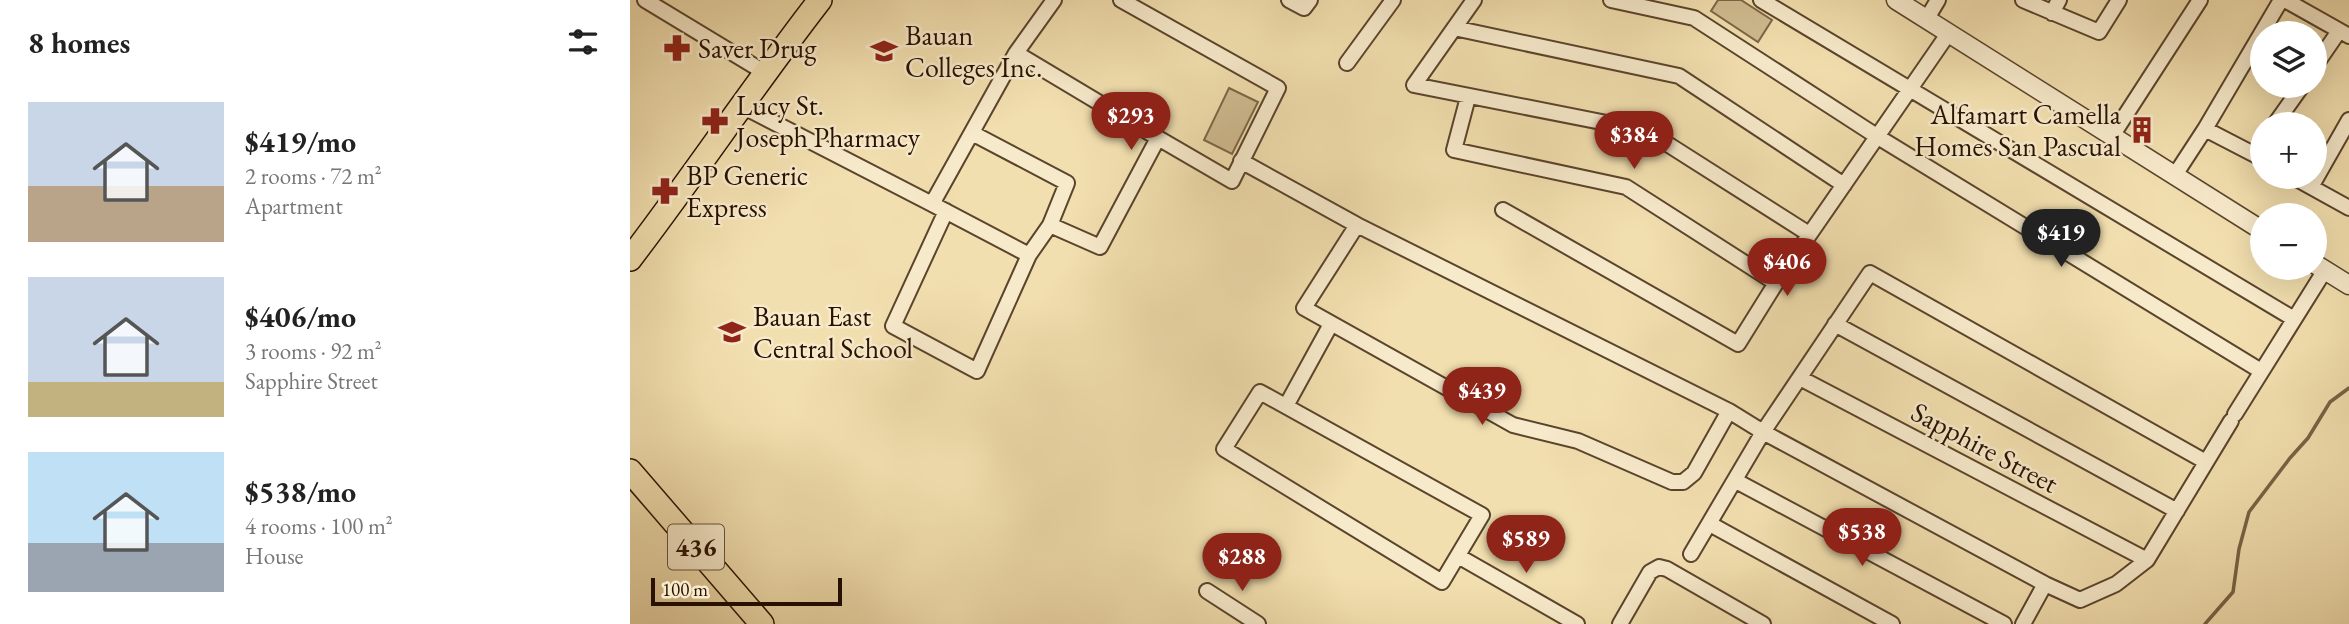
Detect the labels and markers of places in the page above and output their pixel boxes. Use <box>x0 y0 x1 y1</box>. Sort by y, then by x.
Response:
place label: Bauan Colleges Inc. <box>905 17 1043 85</box>
place label: Saver Drug <box>698 30 817 66</box>
pharmacy icon: Saver Drug <box>662 33 692 63</box>
school or university icon: Bauan Colleges Inc. <box>869 36 899 66</box>
place label: Lucy St. Joseph Pharmacy <box>734 87 921 155</box>
pin: $293 <box>1090 92 1172 152</box>
place label: Alfamart Camella Homes San Pascual <box>1914 96 2122 164</box>
pharmacy icon: Lucy St. Joseph Pharmacy <box>700 106 730 136</box>
pin: $384 <box>1593 111 1675 171</box>
building icon: Alfamart Camella Homes San Pascual <box>2127 115 2157 145</box>
place label: BP Generic Express <box>686 157 808 225</box>
pharmacy icon: BP Generic Express <box>650 176 680 206</box>
pin: $419 <box>2020 210 2102 269</box>
pin: $406 <box>1746 238 1828 298</box>
place label: Bauan East Central School <box>753 298 913 366</box>
school or university icon: Bauan East Central School <box>717 317 747 347</box>
pin: $439 <box>1441 368 1523 427</box>
pin: $538 <box>1821 508 1903 568</box>
pin: $589 <box>1485 516 1567 575</box>
pin: $288 <box>1201 534 1283 593</box>

